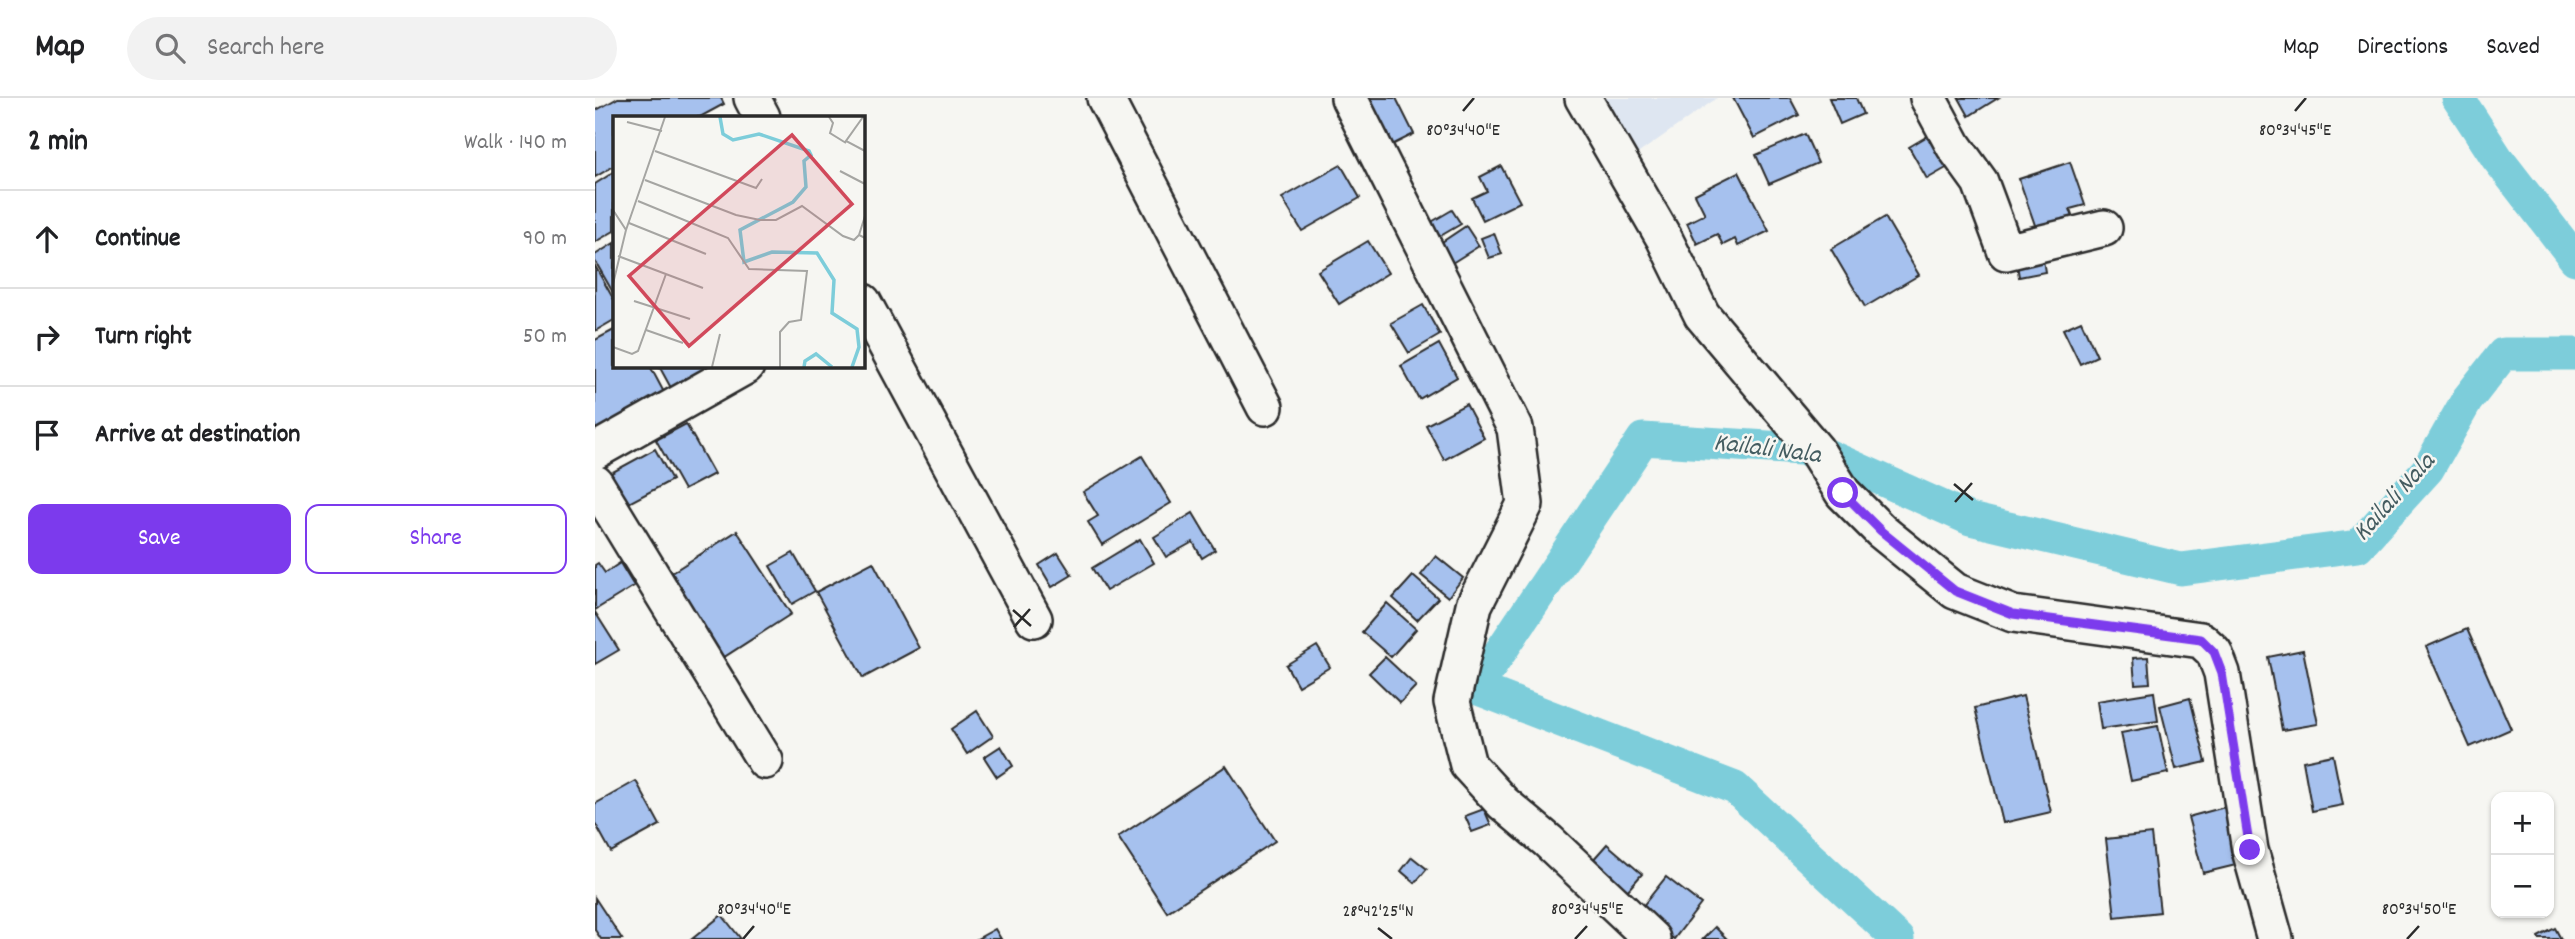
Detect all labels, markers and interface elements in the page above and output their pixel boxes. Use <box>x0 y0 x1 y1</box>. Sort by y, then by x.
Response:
search box <box>127 17 617 80</box>
text: Map <box>35 25 85 72</box>
icon: search <box>151 29 189 67</box>
text: Search here <box>207 30 325 67</box>
text: Map <box>2283 31 2319 65</box>
text: Directions <box>2357 31 2448 65</box>
text: Saved <box>2486 31 2540 65</box>
inset map <box>613 116 865 368</box>
text: 80°34'40"E <box>1426 119 1500 144</box>
text: 80°34'45"E <box>2259 119 2331 144</box>
text: 2 min <box>28 122 88 165</box>
text: Walk · 140 m <box>464 127 567 160</box>
icon: ahead <box>28 220 66 258</box>
text: Continue <box>95 221 180 258</box>
text: 90 m <box>523 223 567 256</box>
icon: right <box>28 318 66 356</box>
text: Turn right <box>95 319 192 356</box>
text: 50 m <box>523 321 567 354</box>
icon: arrive <box>28 416 66 454</box>
text: Arrive at destination <box>95 417 300 454</box>
water label: Kailali Nala <box>1711 425 1824 475</box>
water label: Kailali Nala <box>2345 444 2446 550</box>
route start <box>1827 477 1858 508</box>
button: Save <box>28 504 291 574</box>
button: Share <box>305 504 567 574</box>
map controls <box>2491 792 2554 918</box>
button: + <box>2491 792 2554 855</box>
route end <box>2234 834 2265 865</box>
button: − <box>2491 855 2554 918</box>
text: 80°34'40"E <box>717 898 791 923</box>
text: 80°34'45"E <box>1551 898 1623 923</box>
text: 80°34'50"E <box>2382 898 2456 923</box>
text: 28°42'25"N <box>1342 900 1414 925</box>

